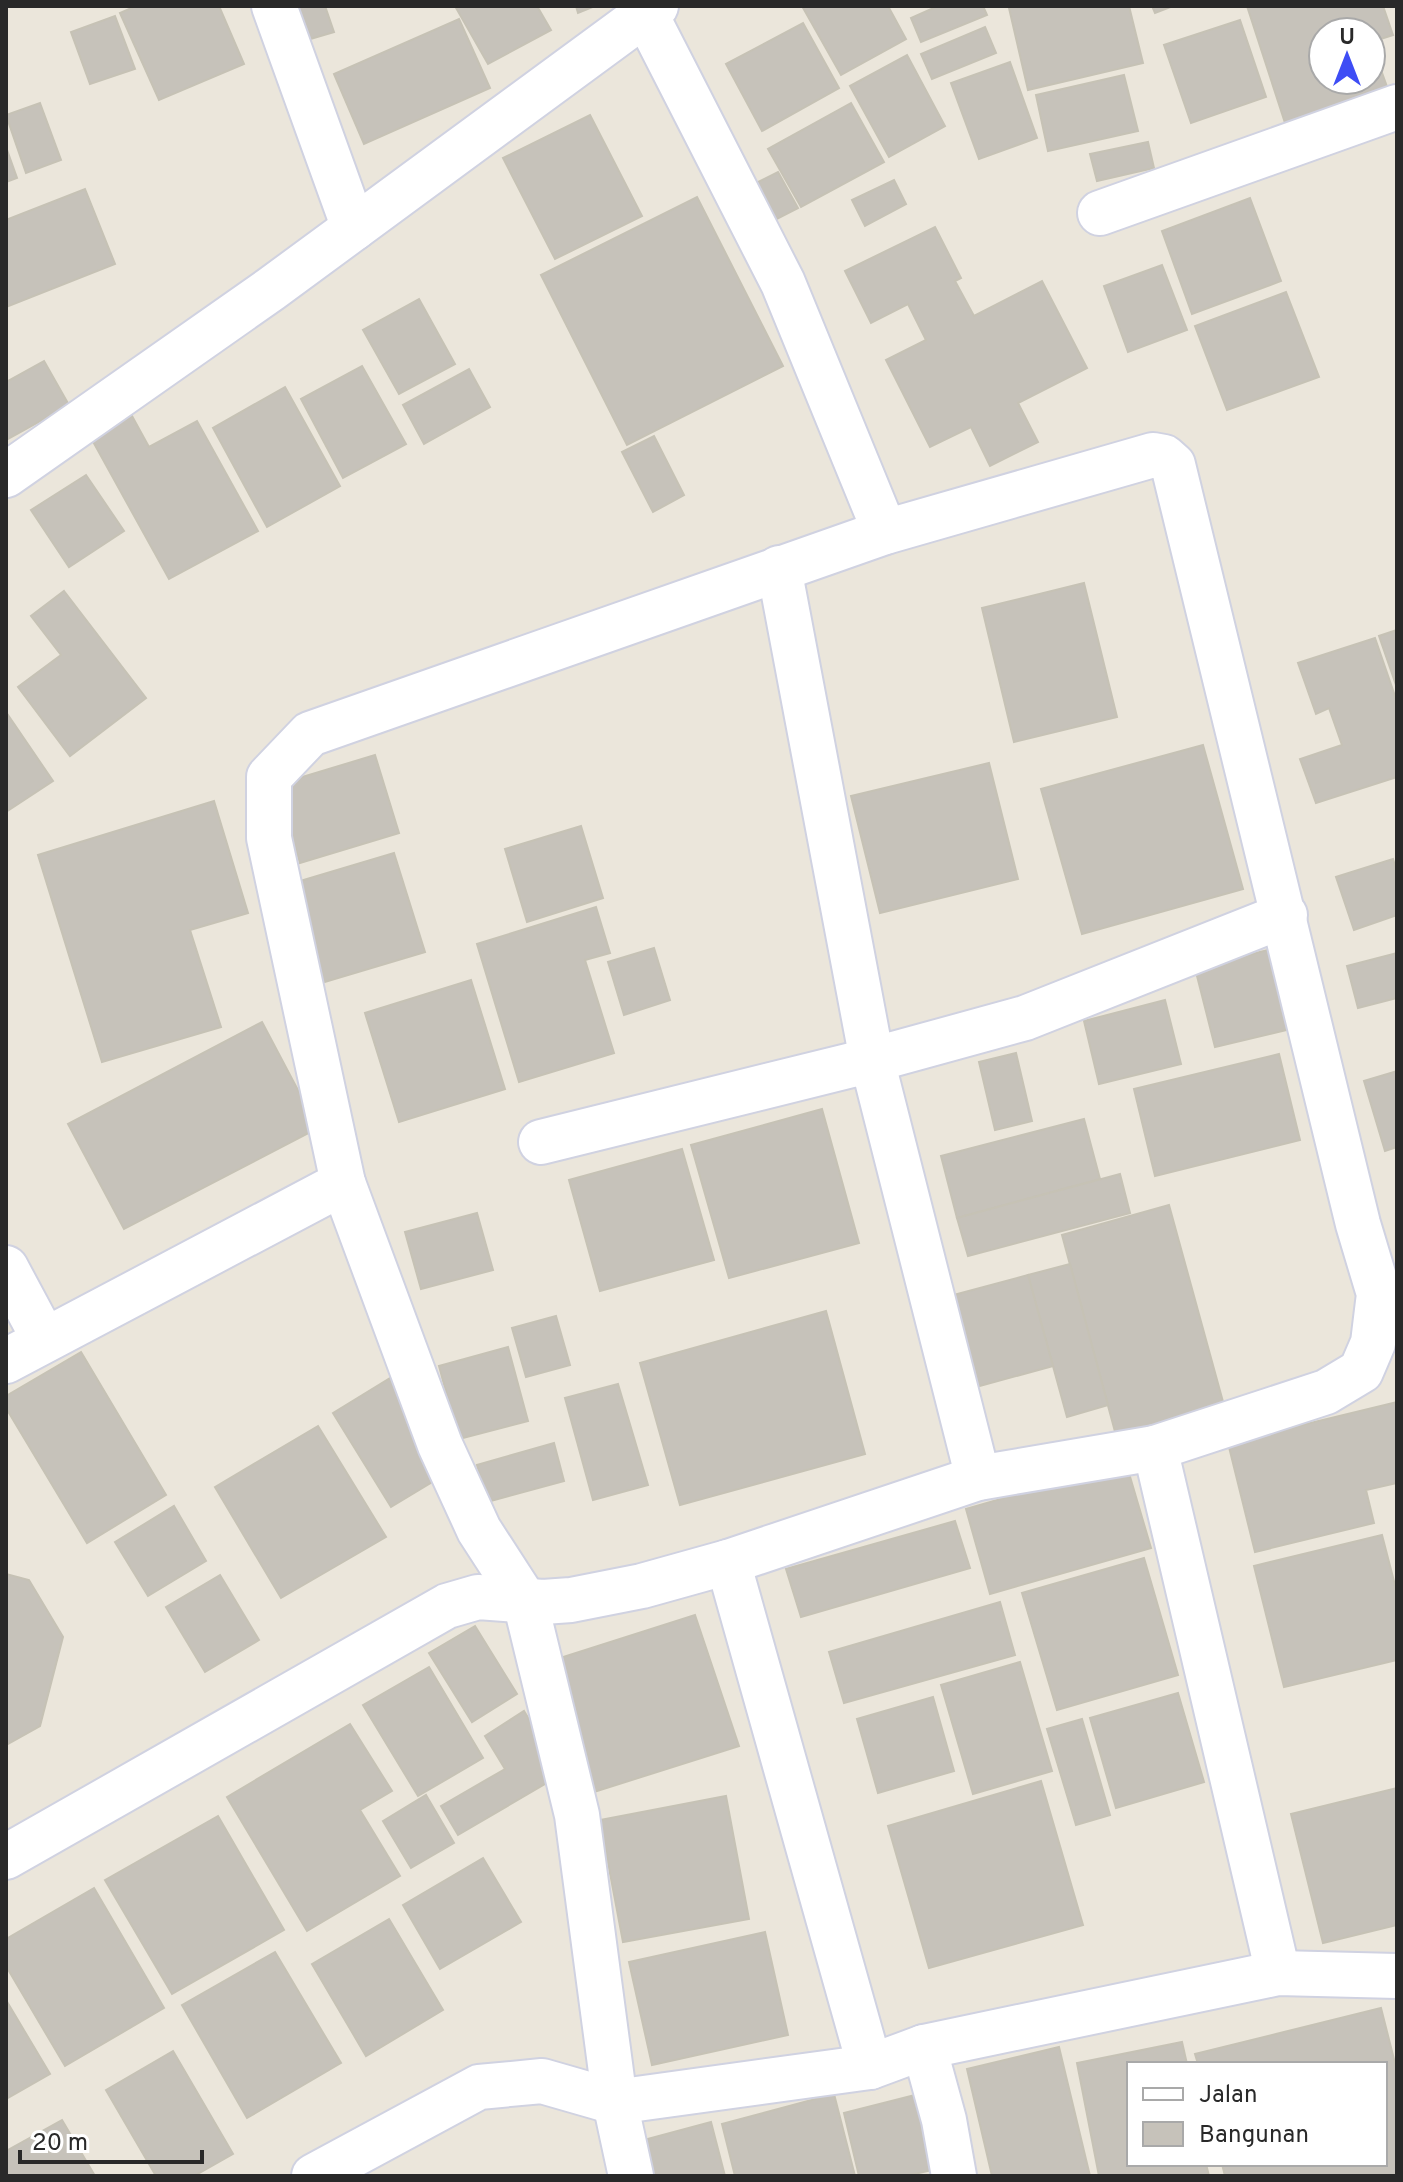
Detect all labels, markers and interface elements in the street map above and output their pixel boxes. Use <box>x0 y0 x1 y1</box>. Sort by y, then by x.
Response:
north arrow <box>1307 16 1387 96</box>
text: U <box>1339 25 1355 52</box>
legend <box>1127 2062 1387 2166</box>
text: Jalan <box>1199 2081 1257 2111</box>
scale bar <box>20 2114 202 2164</box>
text: Bangunan <box>1199 2121 1309 2151</box>
text: 20 m <box>32 2129 88 2159</box>

